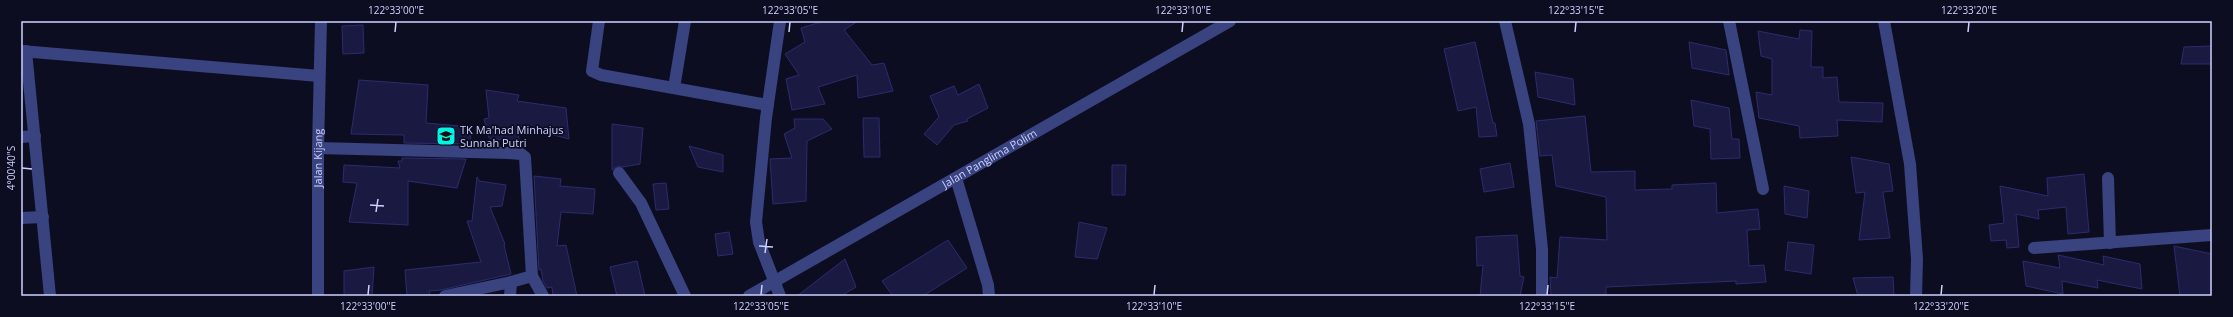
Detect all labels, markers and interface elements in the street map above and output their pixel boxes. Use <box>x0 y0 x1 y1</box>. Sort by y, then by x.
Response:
text: 122°33'00"E <box>368 3 424 17</box>
text: 122°33'05"E <box>762 3 818 17</box>
text: 122°33'10"E <box>1155 3 1211 17</box>
text: 122°33'15"E <box>1548 3 1604 17</box>
text: 122°33'20"E <box>1941 3 1997 17</box>
place label: TK Ma'had Minhajus Sunnah Putri <box>460 122 564 150</box>
school or university icon: TK Ma'had Minhajus Sunnah Putri <box>435 125 457 147</box>
street label: Jalan Panglima Polim <box>938 125 1039 192</box>
street label: Jalan Kijang <box>310 128 325 188</box>
text: 4°00'40"S <box>4 146 18 190</box>
text: 122°33'00"E <box>340 299 396 313</box>
text: 122°33'05"E <box>733 299 789 313</box>
text: 122°33'10"E <box>1126 299 1182 313</box>
text: 122°33'15"E <box>1519 299 1575 313</box>
text: 122°33'20"E <box>1913 299 1969 313</box>

